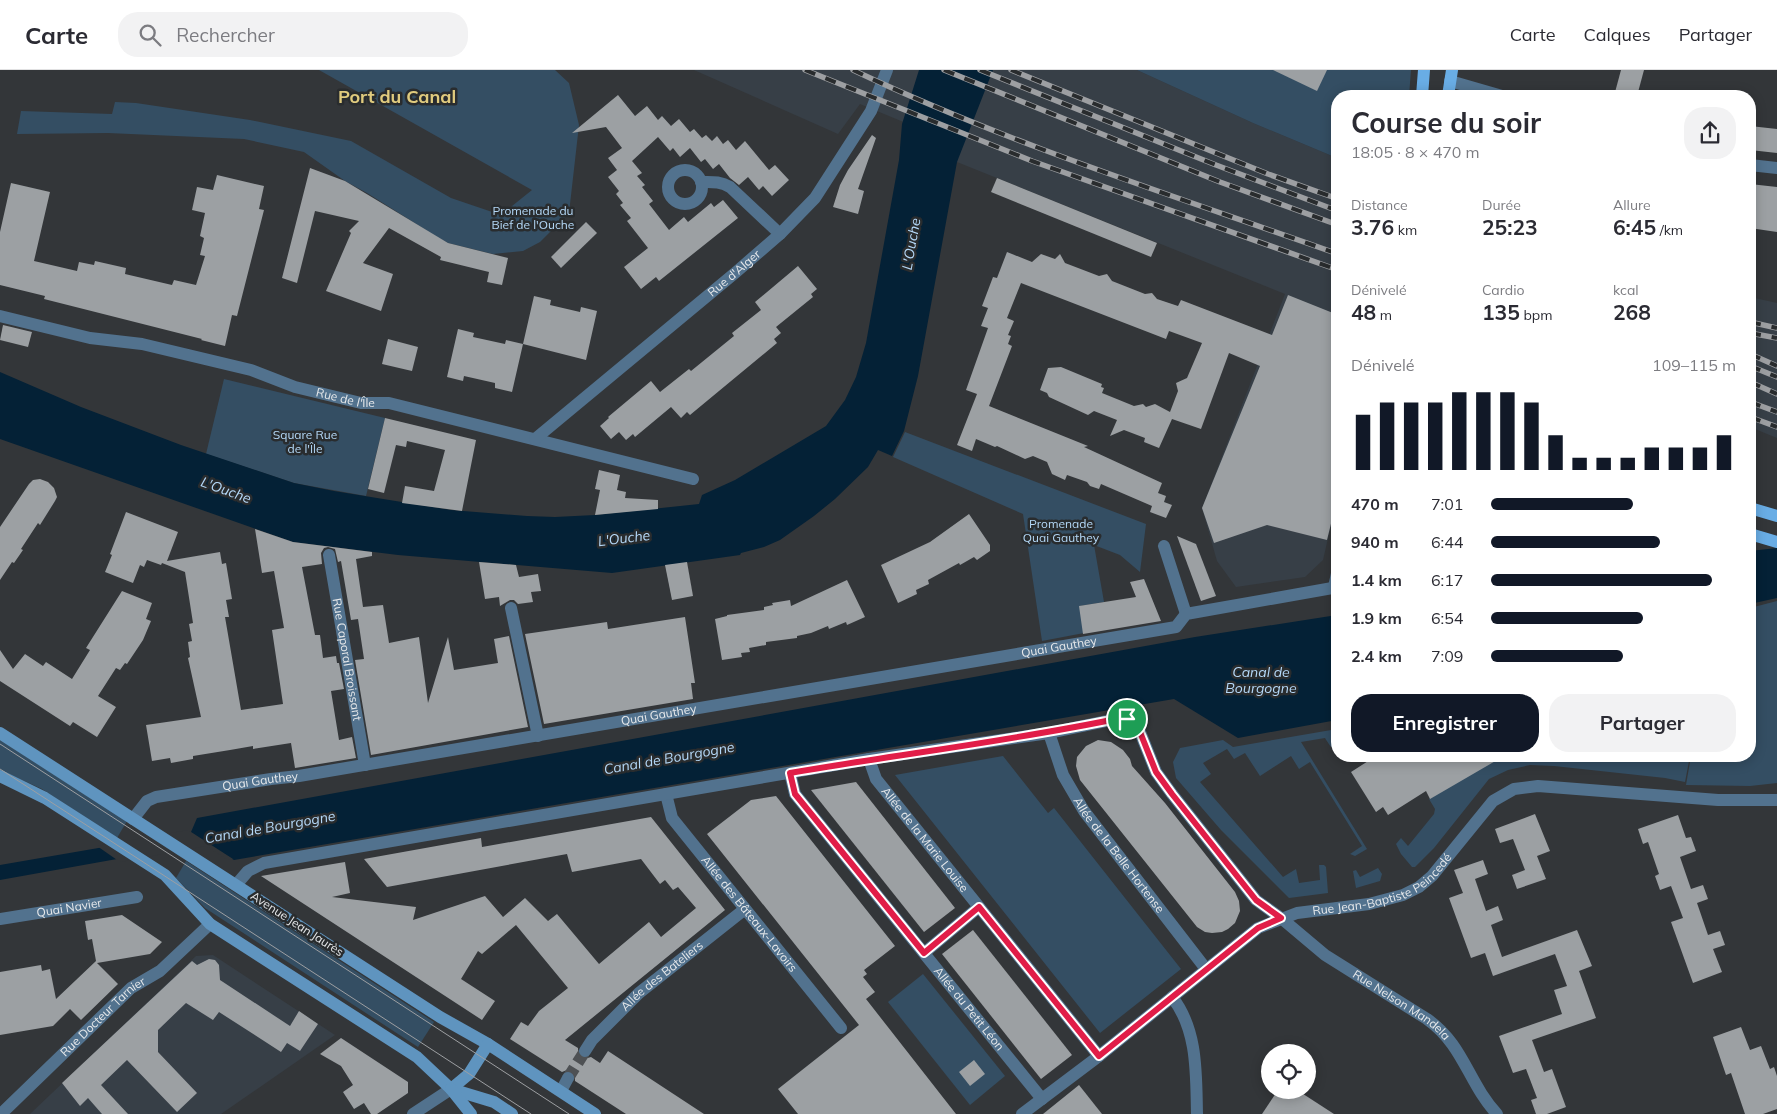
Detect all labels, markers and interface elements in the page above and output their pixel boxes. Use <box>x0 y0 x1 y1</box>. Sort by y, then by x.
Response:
search box <box>118 12 468 57</box>
text: Carte <box>25 20 88 50</box>
icon: search <box>136 21 164 49</box>
text: Rechercher <box>176 23 275 47</box>
text: Carte <box>1510 23 1556 46</box>
text: Calques <box>1584 23 1651 46</box>
text: Partager <box>1679 23 1752 46</box>
district label: Port du Canal <box>338 85 456 108</box>
text: Course du soir <box>1351 105 1541 140</box>
button: share <box>1684 107 1736 159</box>
text: 18:05 · 8 × 470 m <box>1351 142 1480 162</box>
text: Distance <box>1351 196 1408 214</box>
text: Durée <box>1482 196 1521 214</box>
text: Allure <box>1613 196 1651 214</box>
park label: Promenade du Bief de l'Ouche <box>492 203 574 232</box>
text: 3.76 <box>1351 214 1394 240</box>
text: 25:23 <box>1482 214 1538 240</box>
text: 6:45 <box>1613 214 1656 240</box>
water label: L'Ouche <box>898 216 924 271</box>
text: km <box>1394 221 1417 239</box>
text: /km <box>1656 221 1683 239</box>
street label: Rue d'Alger <box>704 246 764 300</box>
text: Dénivelé <box>1351 281 1407 299</box>
text: Cardio <box>1482 281 1524 299</box>
text: kcal <box>1613 281 1639 299</box>
text: 48 <box>1351 299 1376 325</box>
text: 135 <box>1482 299 1520 325</box>
text: 268 <box>1613 299 1651 325</box>
text: m <box>1376 306 1392 324</box>
text: bpm <box>1520 306 1553 324</box>
text: Dénivelé <box>1351 355 1414 375</box>
text: 109–115 m <box>1652 355 1736 375</box>
street label: Rue de l'Île <box>315 384 375 410</box>
park label: Square Rue de l'Île <box>273 427 337 456</box>
water label: L'Ouche <box>198 473 254 508</box>
text: 470 m <box>1351 494 1399 514</box>
text: 7:01 <box>1431 494 1463 514</box>
park label: Promenade Quai Gauthey <box>1023 516 1100 545</box>
water label: L'Ouche <box>597 526 651 550</box>
text: 940 m <box>1351 532 1399 552</box>
text: 6:44 <box>1431 532 1463 552</box>
text: 1.4 km <box>1351 570 1402 590</box>
text: 6:17 <box>1431 570 1463 590</box>
street label: Rue Caporal Broissant <box>330 597 365 722</box>
text: 1.9 km <box>1351 608 1402 628</box>
text: 6:54 <box>1431 608 1463 628</box>
street label: Quai Gauthey <box>1020 633 1098 660</box>
text: 2.4 km <box>1351 646 1402 666</box>
text: 7:09 <box>1431 646 1463 666</box>
water label: Canal de Bourgogne <box>1225 663 1297 697</box>
button: Enregistrer <box>1351 694 1539 752</box>
button: Partager <box>1549 694 1736 752</box>
pin <box>1106 698 1148 740</box>
street label: Quai Gauthey <box>620 701 698 728</box>
icon: arrive <box>1113 705 1141 733</box>
water label: Canal de Bourgogne <box>602 738 736 778</box>
street label: Quai Gauthey <box>221 768 299 794</box>
street label: Allée de la Marie Louise <box>878 784 972 895</box>
street label: Allée de la Belle Hortense <box>1070 794 1168 916</box>
water label: Canal de Bourgogne <box>203 807 337 847</box>
street label: Rue Jean-Baptiste Peincedé <box>1311 850 1455 918</box>
street label: Allée des Bâteaux-Lavoirs <box>698 853 801 975</box>
street label: Avenue Jean Jaurès <box>248 888 347 959</box>
street label: Quai Navier <box>35 895 103 920</box>
street label: Allée des Bateliers <box>617 937 706 1014</box>
street label: Allée du Petit Léon <box>931 964 1008 1053</box>
street label: Rue Nelson Mandela <box>1350 966 1454 1043</box>
street label: Rue Docteur Tarnier <box>57 973 148 1059</box>
map controls <box>1261 1044 1316 1099</box>
button: locate <box>1261 1044 1316 1099</box>

